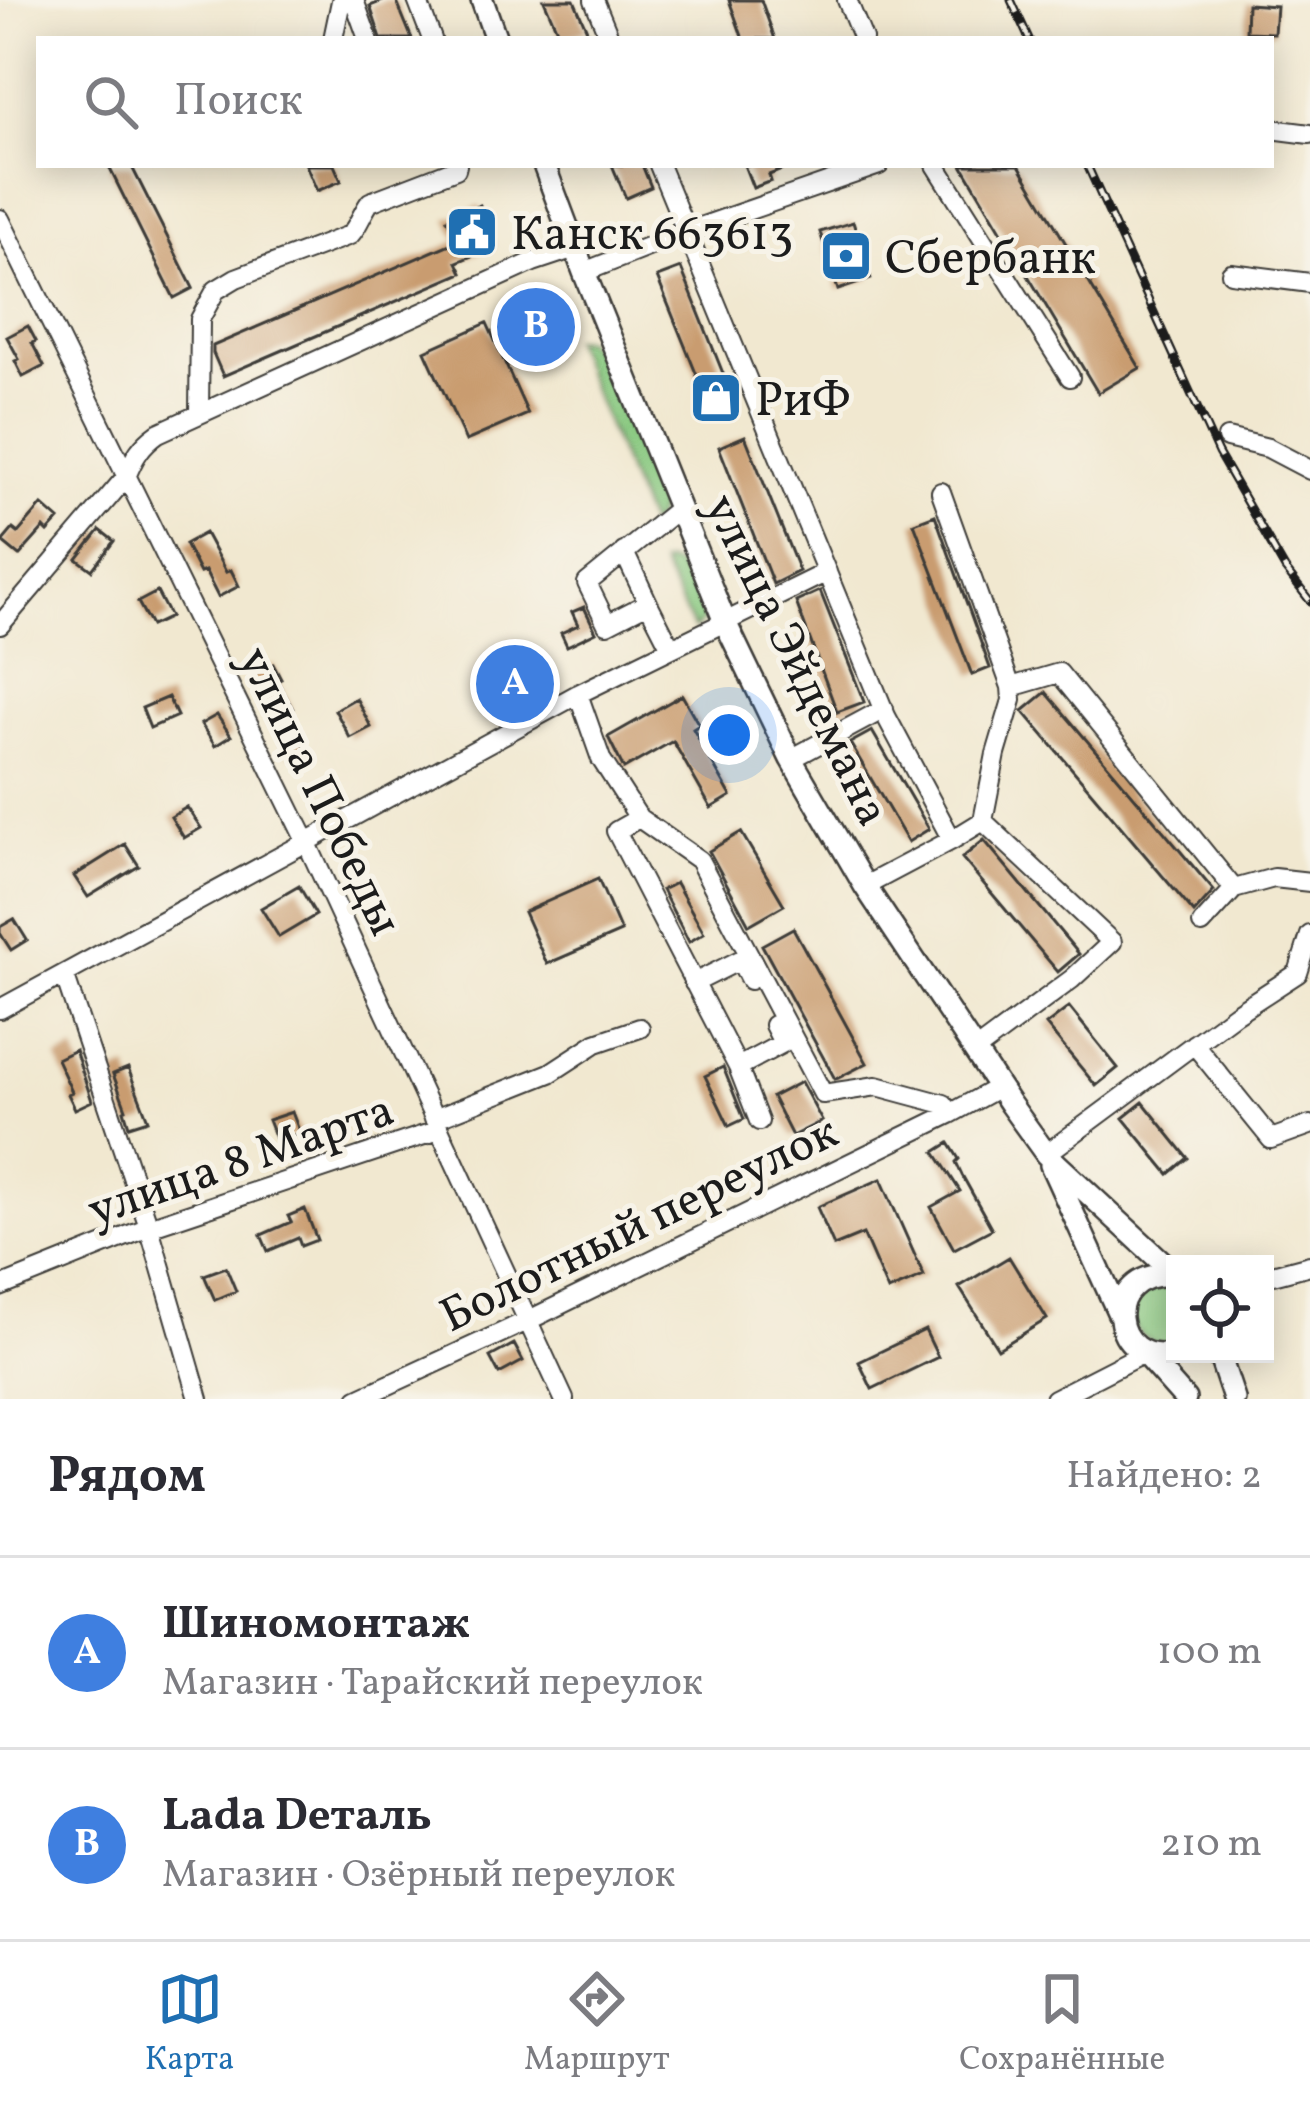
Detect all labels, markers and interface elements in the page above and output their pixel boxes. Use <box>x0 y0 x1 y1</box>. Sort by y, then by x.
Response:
search box <box>36 36 1274 168</box>
icon: search <box>78 69 144 135</box>
text: Поиск <box>174 71 303 134</box>
place label: Канск 663613 <box>511 203 793 270</box>
public building icon: Канск 663613 <box>444 204 500 260</box>
place label: Сбербанк <box>885 227 1096 294</box>
bank icon: Сбербанк <box>818 228 874 284</box>
pin: B <box>497 282 575 372</box>
place label: РиФ <box>755 369 851 436</box>
shop icon: РиФ <box>688 370 744 426</box>
street label: улица Эйдемана <box>686 484 904 838</box>
street label: улица Победы <box>219 636 417 948</box>
pin: A <box>476 639 554 729</box>
your location <box>699 705 759 765</box>
street label: улица 8 Марта <box>79 1079 403 1246</box>
street label: Болотный переулок <box>430 1101 850 1351</box>
map controls <box>1166 1255 1274 1363</box>
button: locate <box>1166 1255 1274 1363</box>
text: Рядом <box>48 1442 206 1513</box>
text: Найдено: 2 <box>1066 1450 1262 1504</box>
text: Шиномонтаж <box>162 1594 470 1657</box>
text: A <box>73 1626 101 1680</box>
text: 100 m <box>1157 1626 1262 1680</box>
text: Магазин · Тарайский переулок <box>162 1657 703 1711</box>
text: Lada Dеталь <box>162 1786 432 1849</box>
text: B <box>74 1818 100 1872</box>
text: 210 m <box>1160 1818 1262 1872</box>
text: Магазин · Озёрный переулок <box>162 1849 675 1903</box>
tab: Карта <box>145 1966 234 2084</box>
tab: Маршрут <box>524 1966 670 2084</box>
tab: Сохранённые <box>959 1966 1165 2084</box>

